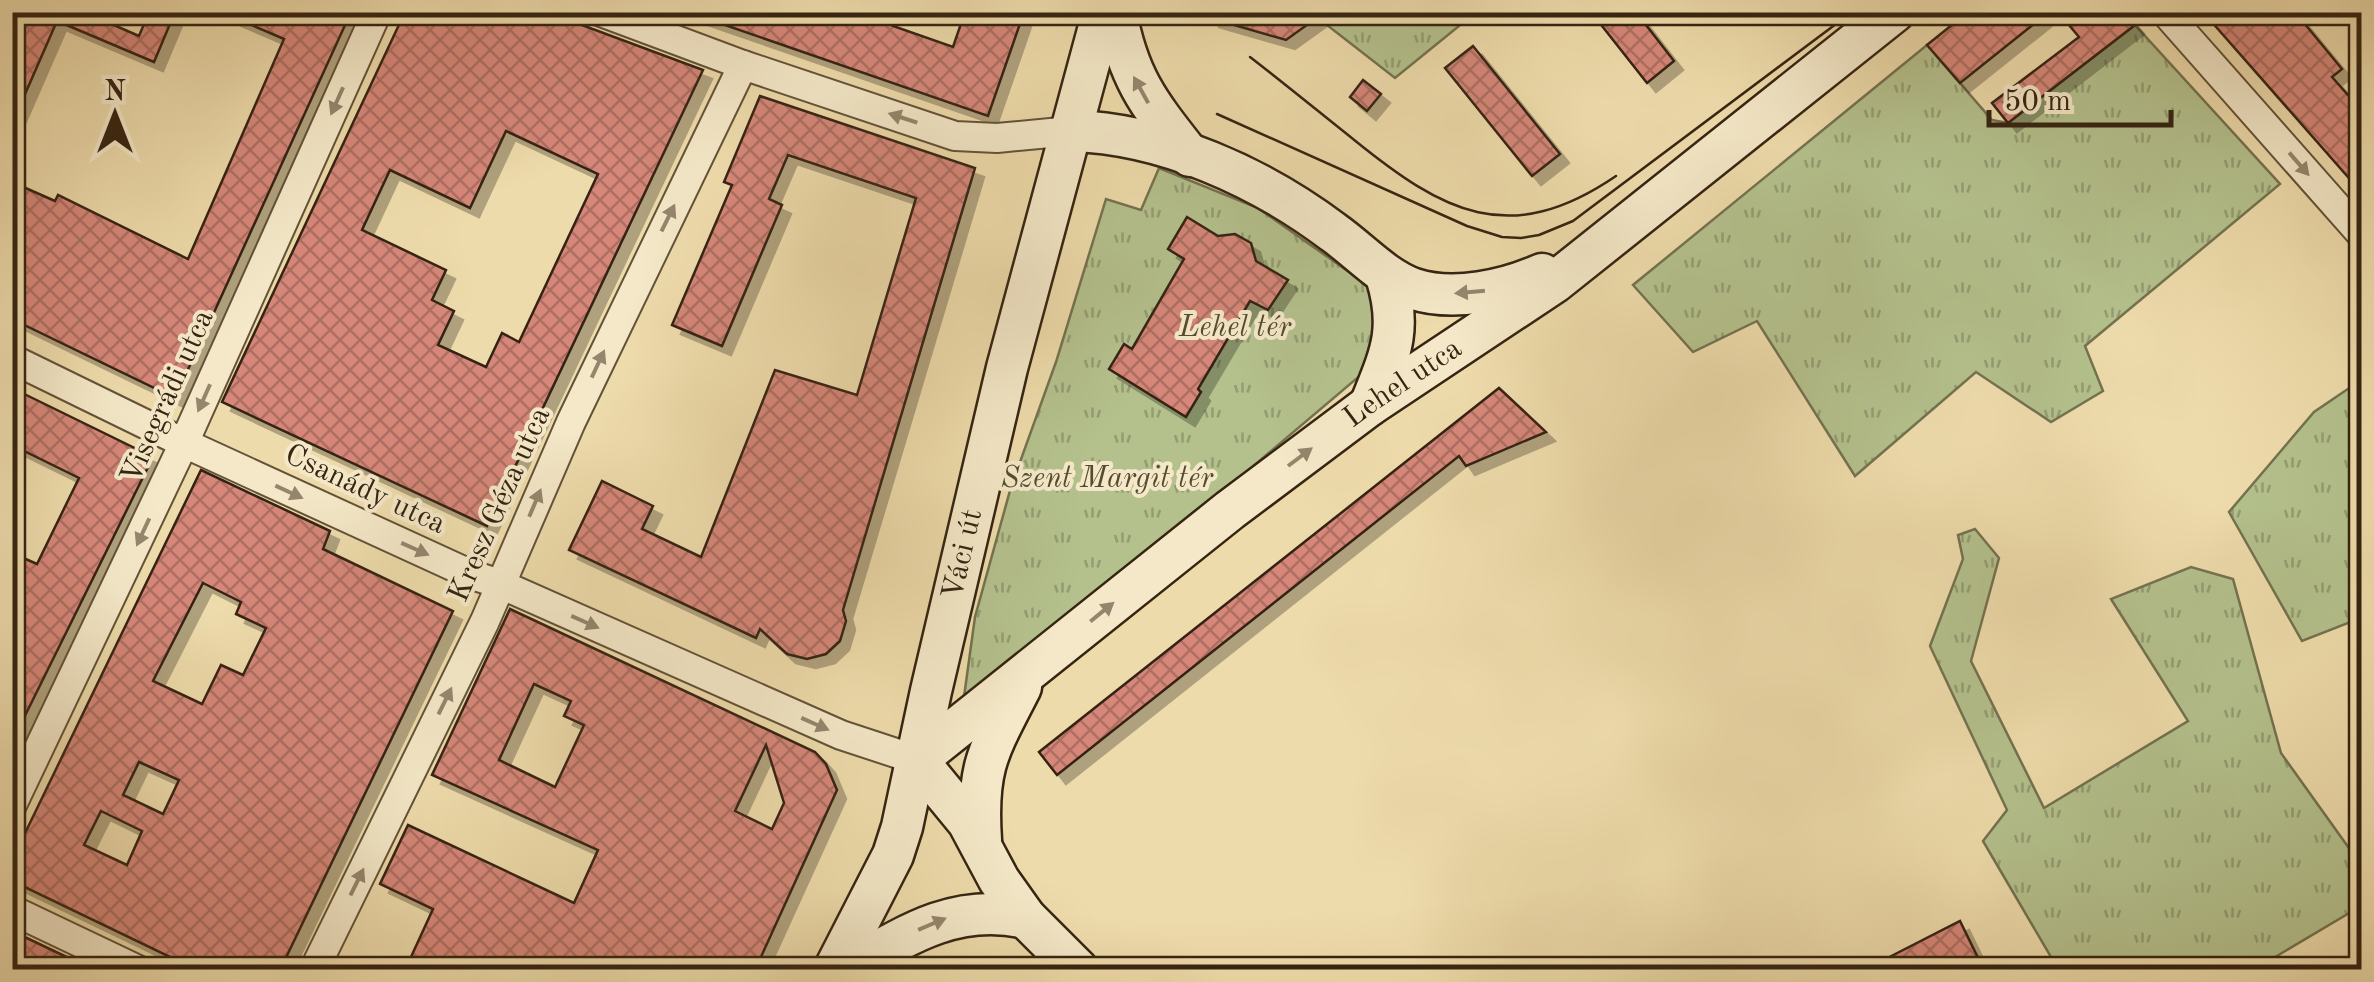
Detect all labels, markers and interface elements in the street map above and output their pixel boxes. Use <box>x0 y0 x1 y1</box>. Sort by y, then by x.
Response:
north arrow <box>65 65 165 165</box>
scale bar <box>1989 65 2172 127</box>
one-way arrow <box>1133 76 1151 104</box>
text: N <box>104 79 126 107</box>
one-way arrow <box>329 86 345 116</box>
text: 50 m <box>2004 87 2071 117</box>
one-way arrow <box>887 110 917 125</box>
one-way arrow <box>2288 151 2310 176</box>
one-way arrow <box>659 204 676 233</box>
one-way arrow <box>1453 284 1485 300</box>
street label: Visegrádi utca <box>116 305 220 488</box>
park label: Lehel tér <box>1178 313 1292 343</box>
street label: Lehel utca <box>1339 333 1467 434</box>
one-way arrow <box>590 349 607 378</box>
one-way arrow <box>196 383 212 413</box>
street label: Kresz Géza utca <box>444 403 556 607</box>
street label: Csanády utca <box>280 440 450 540</box>
one-way arrow <box>1287 448 1313 468</box>
park label: Szent Margit tér <box>1001 464 1214 494</box>
one-way arrow <box>275 483 304 500</box>
one-way arrow <box>527 488 543 517</box>
street label: Váci út <box>938 506 988 603</box>
one-way arrow <box>134 517 151 546</box>
one-way arrow <box>400 541 430 557</box>
one-way arrow <box>1090 602 1115 623</box>
one-way arrow <box>570 614 600 630</box>
one-way arrow <box>437 687 454 716</box>
one-way arrow <box>800 716 830 732</box>
one-way arrow <box>348 867 365 896</box>
one-way arrow <box>917 916 947 932</box>

